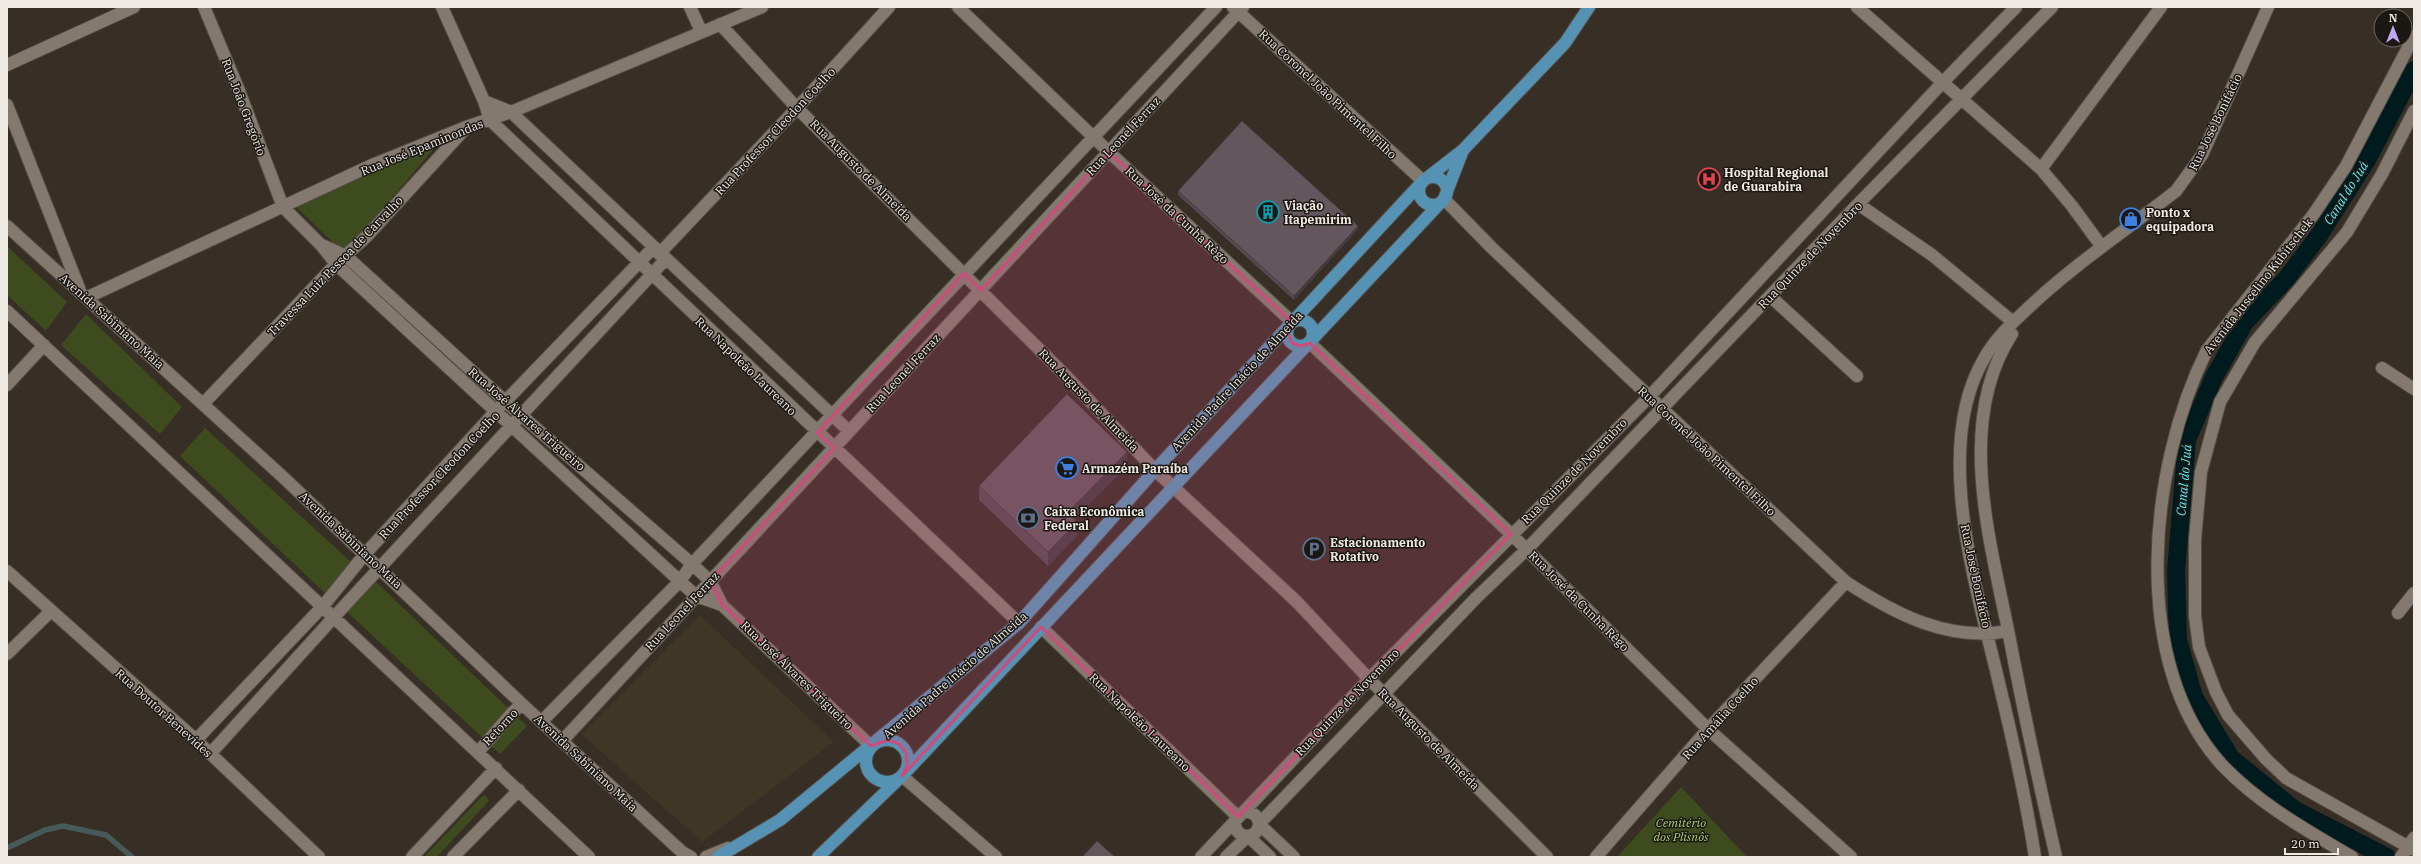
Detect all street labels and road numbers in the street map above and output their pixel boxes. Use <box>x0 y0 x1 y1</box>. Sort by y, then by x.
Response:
street label: Rua Coronel João Pimentel Filho <box>1256 26 1400 162</box>
street label: Rua João Gregório <box>219 56 269 158</box>
street label: Rua Professor Cleodon Coelho <box>712 64 838 198</box>
street label: Rua José Bonifácio <box>2185 71 2245 173</box>
street label: Rua Leonel Ferraz <box>1083 93 1163 179</box>
street label: Rua José Epaminondas <box>359 116 486 178</box>
street label: Rua Augusto de Almeida <box>807 116 915 224</box>
street label: Rua José da Cunha Rêgo <box>1122 163 1232 267</box>
street label: Travessa Luiz Pessoa de Carvalho <box>264 193 406 339</box>
street label: Rua Quinze de Novembro <box>1755 198 1865 312</box>
street label: Avenida Juscelino Kubitschek <box>2200 215 2316 357</box>
street label: Avenida Sabiniano Maia <box>57 270 168 372</box>
street label: Avenida Padre Inácio de Almeida <box>1168 308 1306 454</box>
street label: Rua Napoleão Laureano <box>692 314 800 418</box>
street label: Rua Leonel Ferraz <box>863 330 943 416</box>
street label: Rua Augusto de Almeida <box>1036 345 1142 455</box>
street label: Rua José Álvares Trigueiro <box>466 364 589 474</box>
street label: Rua Coronel João Pimentel Filho <box>1635 383 1779 519</box>
street label: Rua Professor Cleodon Coelho <box>376 408 502 542</box>
street label: Rua Quinze de Novembro <box>1518 415 1630 527</box>
street label: Avenida Sabiniano Maia <box>296 488 406 592</box>
street label: Rua José Bonifácio <box>1958 523 1994 629</box>
street label: Rua José da Cunha Rêgo <box>1526 548 1632 654</box>
street label: Rua Leonel Ferraz <box>642 568 722 654</box>
street label: Avenida Padre Inácio de Almeida <box>880 608 1030 742</box>
street label: Rua José Álvares Trigueiro <box>738 618 856 733</box>
street label: Rua Quinze de Novembro <box>1292 645 1402 759</box>
street label: Rua Doutor Benevides <box>113 666 216 760</box>
street label: Rua Napoleão Laureano <box>1086 670 1194 774</box>
street label: Rua Amália Coelho <box>1679 673 1761 763</box>
street label: Rua Augusto de Almeida <box>1375 685 1483 793</box>
street label: Retorno <box>479 705 521 749</box>
street label: Avenida Sabiniano Maia <box>531 711 641 815</box>

